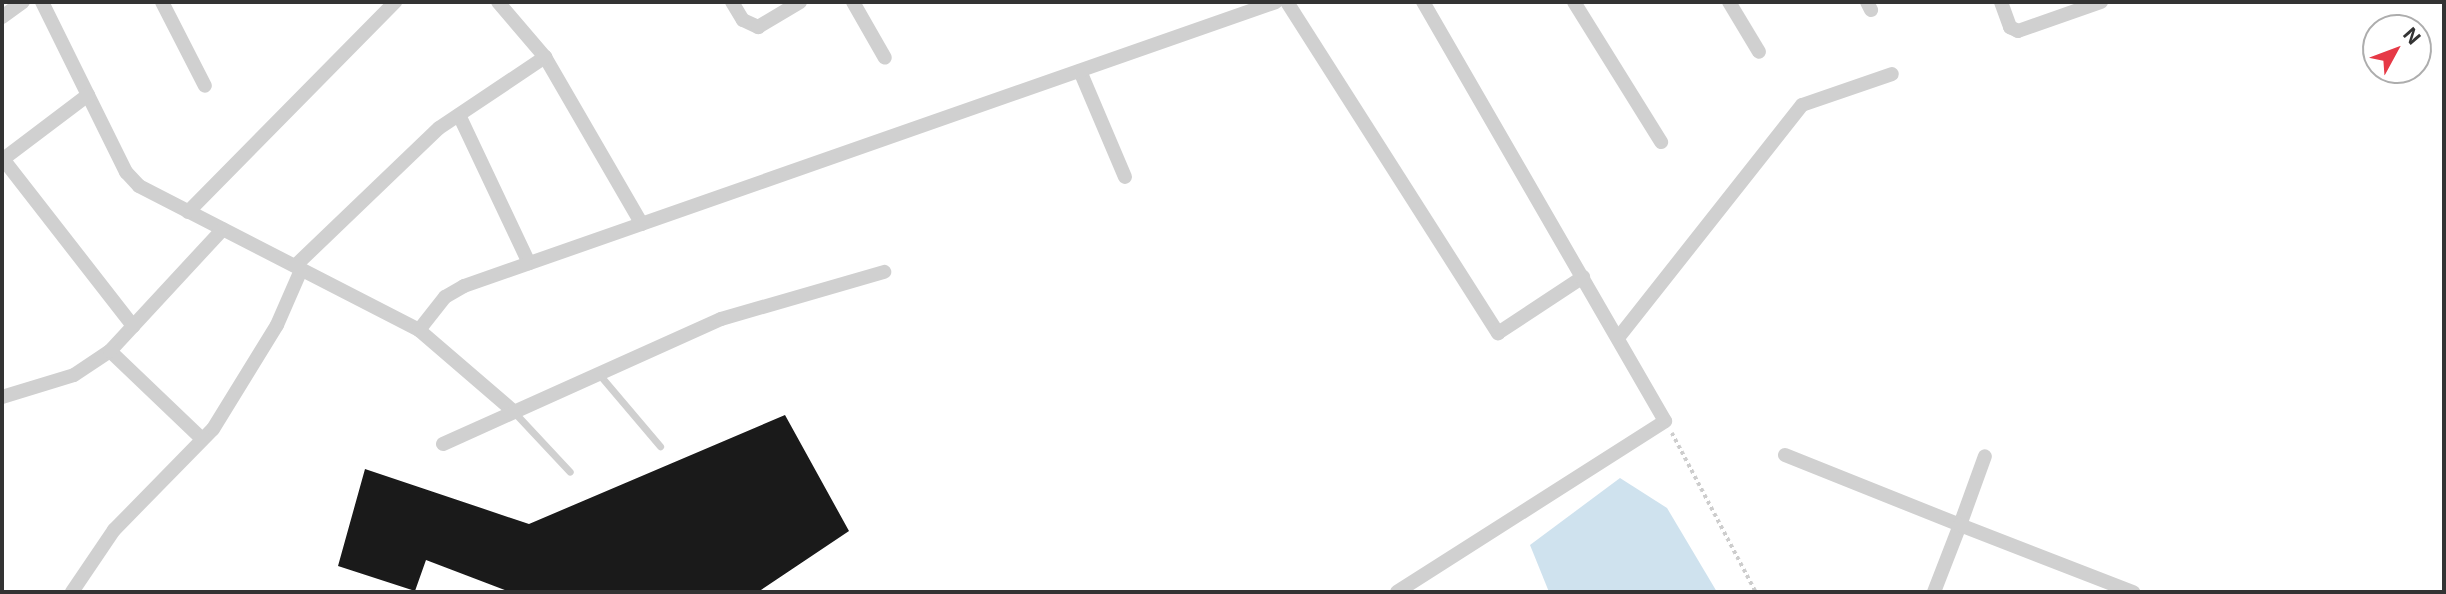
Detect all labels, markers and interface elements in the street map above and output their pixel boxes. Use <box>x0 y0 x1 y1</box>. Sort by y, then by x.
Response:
north arrow <box>2362 14 2432 84</box>
text: N <box>2398 23 2425 49</box>

